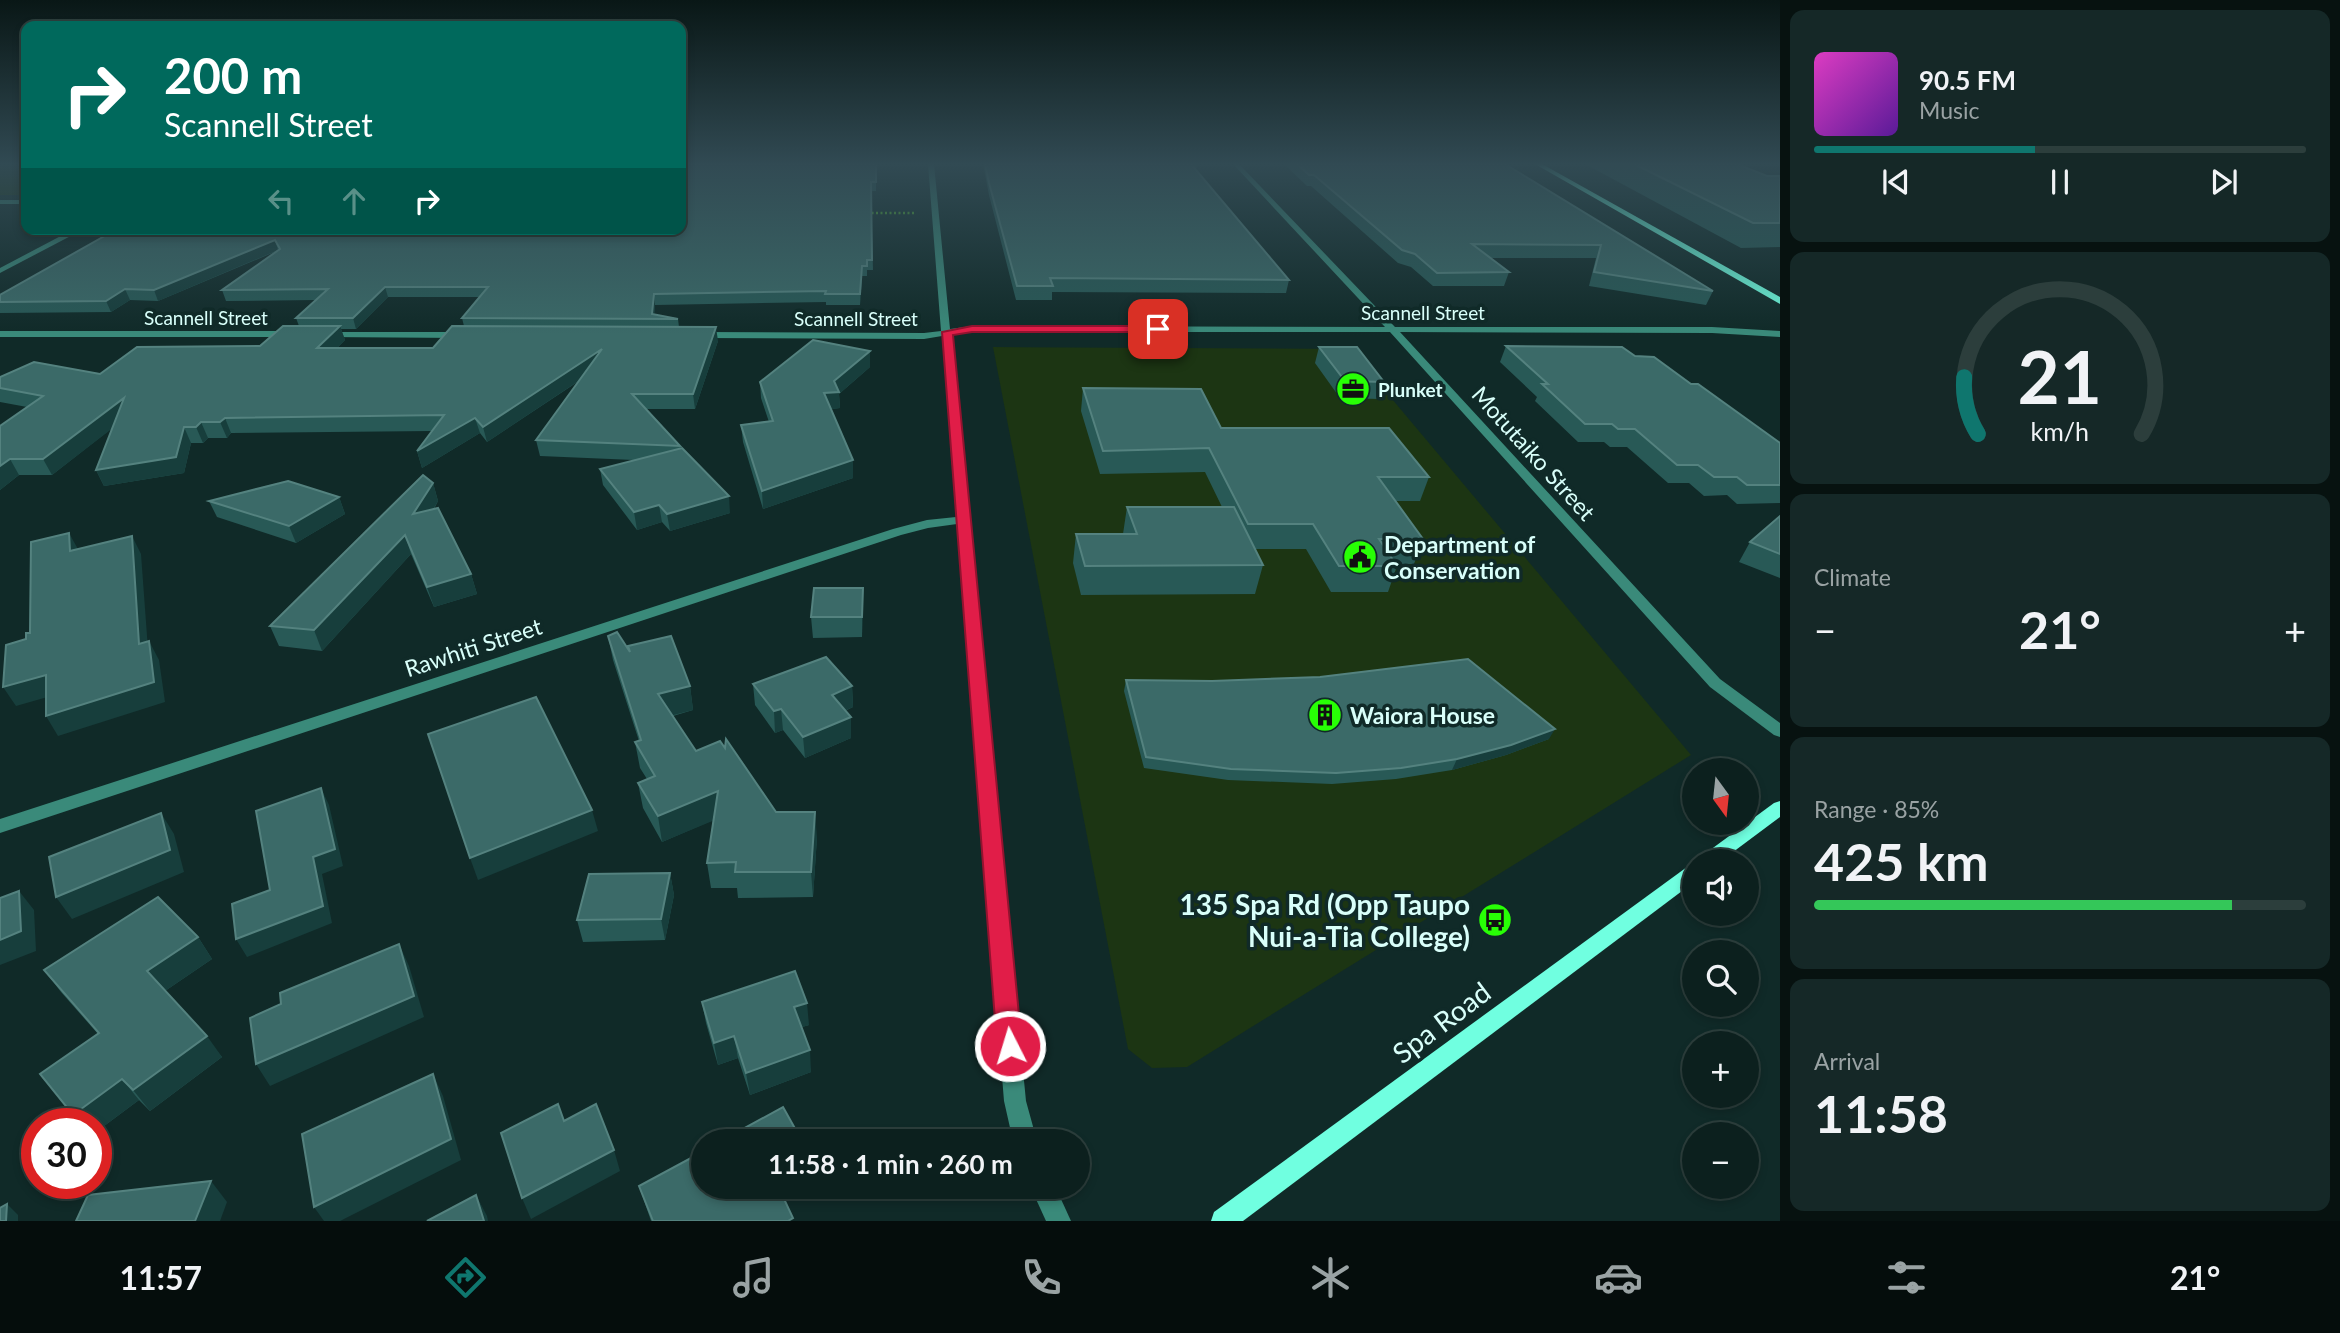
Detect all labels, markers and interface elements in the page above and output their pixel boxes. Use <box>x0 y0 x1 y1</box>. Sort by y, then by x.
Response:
text: 200 m <box>164 46 302 104</box>
icon: right <box>49 49 140 140</box>
text: 90.5 FM <box>1919 64 2016 96</box>
text: Music <box>1919 96 1979 124</box>
text: Scannell Street <box>164 105 373 144</box>
icon: previous <box>1877 163 1915 201</box>
icon: pause <box>2041 163 2079 201</box>
icon: next <box>2205 163 2243 201</box>
icon: left <box>262 182 300 220</box>
icon: ahead <box>335 182 373 220</box>
icon: right <box>408 182 446 220</box>
pin <box>1128 299 1188 359</box>
street label: Scannell Street <box>1361 301 1485 324</box>
street label: Scannell Street <box>144 306 268 329</box>
street label: Scannell Street <box>794 307 918 330</box>
icon: arrive <box>1139 310 1177 348</box>
text: 21 <box>2018 333 2102 421</box>
office icon: Plunket <box>1334 370 1372 408</box>
place label: Plunket <box>1378 378 1443 401</box>
street label: Motutaiko Street <box>1467 380 1602 526</box>
text: km/h <box>2031 416 2089 446</box>
place label: Department of Conservation <box>1384 530 1536 584</box>
public building icon: Department of Conservation <box>1341 538 1379 576</box>
text: Climate <box>1814 563 1891 591</box>
text: 21° <box>2019 598 2101 660</box>
text: − <box>1814 607 1836 653</box>
text: + <box>2284 607 2306 653</box>
street label: Rawhiti Street <box>401 611 546 682</box>
building icon: Waiora House <box>1306 696 1344 734</box>
place label: Waiora House <box>1350 701 1495 729</box>
north arrow <box>1682 758 1759 835</box>
map controls <box>1682 758 1759 1199</box>
text: Range · 85% <box>1814 795 1939 823</box>
text: 425 km <box>1814 830 1988 892</box>
button: sound <box>1682 849 1759 926</box>
place label: 135 Spa Rd (Opp Taupo Nui-a-Tia College) <box>1180 887 1470 953</box>
bus stop icon: 135 Spa Rd (Opp Taupo Nui-a-Tia College) <box>1476 901 1514 939</box>
button: search <box>1682 940 1759 1017</box>
street label: Spa Road <box>1385 974 1497 1070</box>
position arrow <box>973 1009 1047 1083</box>
button: + <box>1682 1031 1759 1108</box>
text: Arrival <box>1814 1047 1880 1075</box>
text: 11:58 <box>1814 1082 1948 1144</box>
speed limit sign: 30 <box>21 1108 112 1199</box>
button: − <box>1682 1122 1759 1199</box>
text: 11:58 · 1 min · 260 m <box>768 1148 1013 1180</box>
icon: directions <box>441 1253 490 1302</box>
icon: music <box>729 1253 778 1302</box>
icon: phone <box>1017 1253 1066 1302</box>
icon: climate <box>1306 1253 1355 1302</box>
icon: car <box>1594 1253 1643 1302</box>
icon: filters <box>1882 1253 1931 1302</box>
text: 11:57 <box>120 1258 202 1297</box>
text: 21° <box>2170 1258 2220 1297</box>

